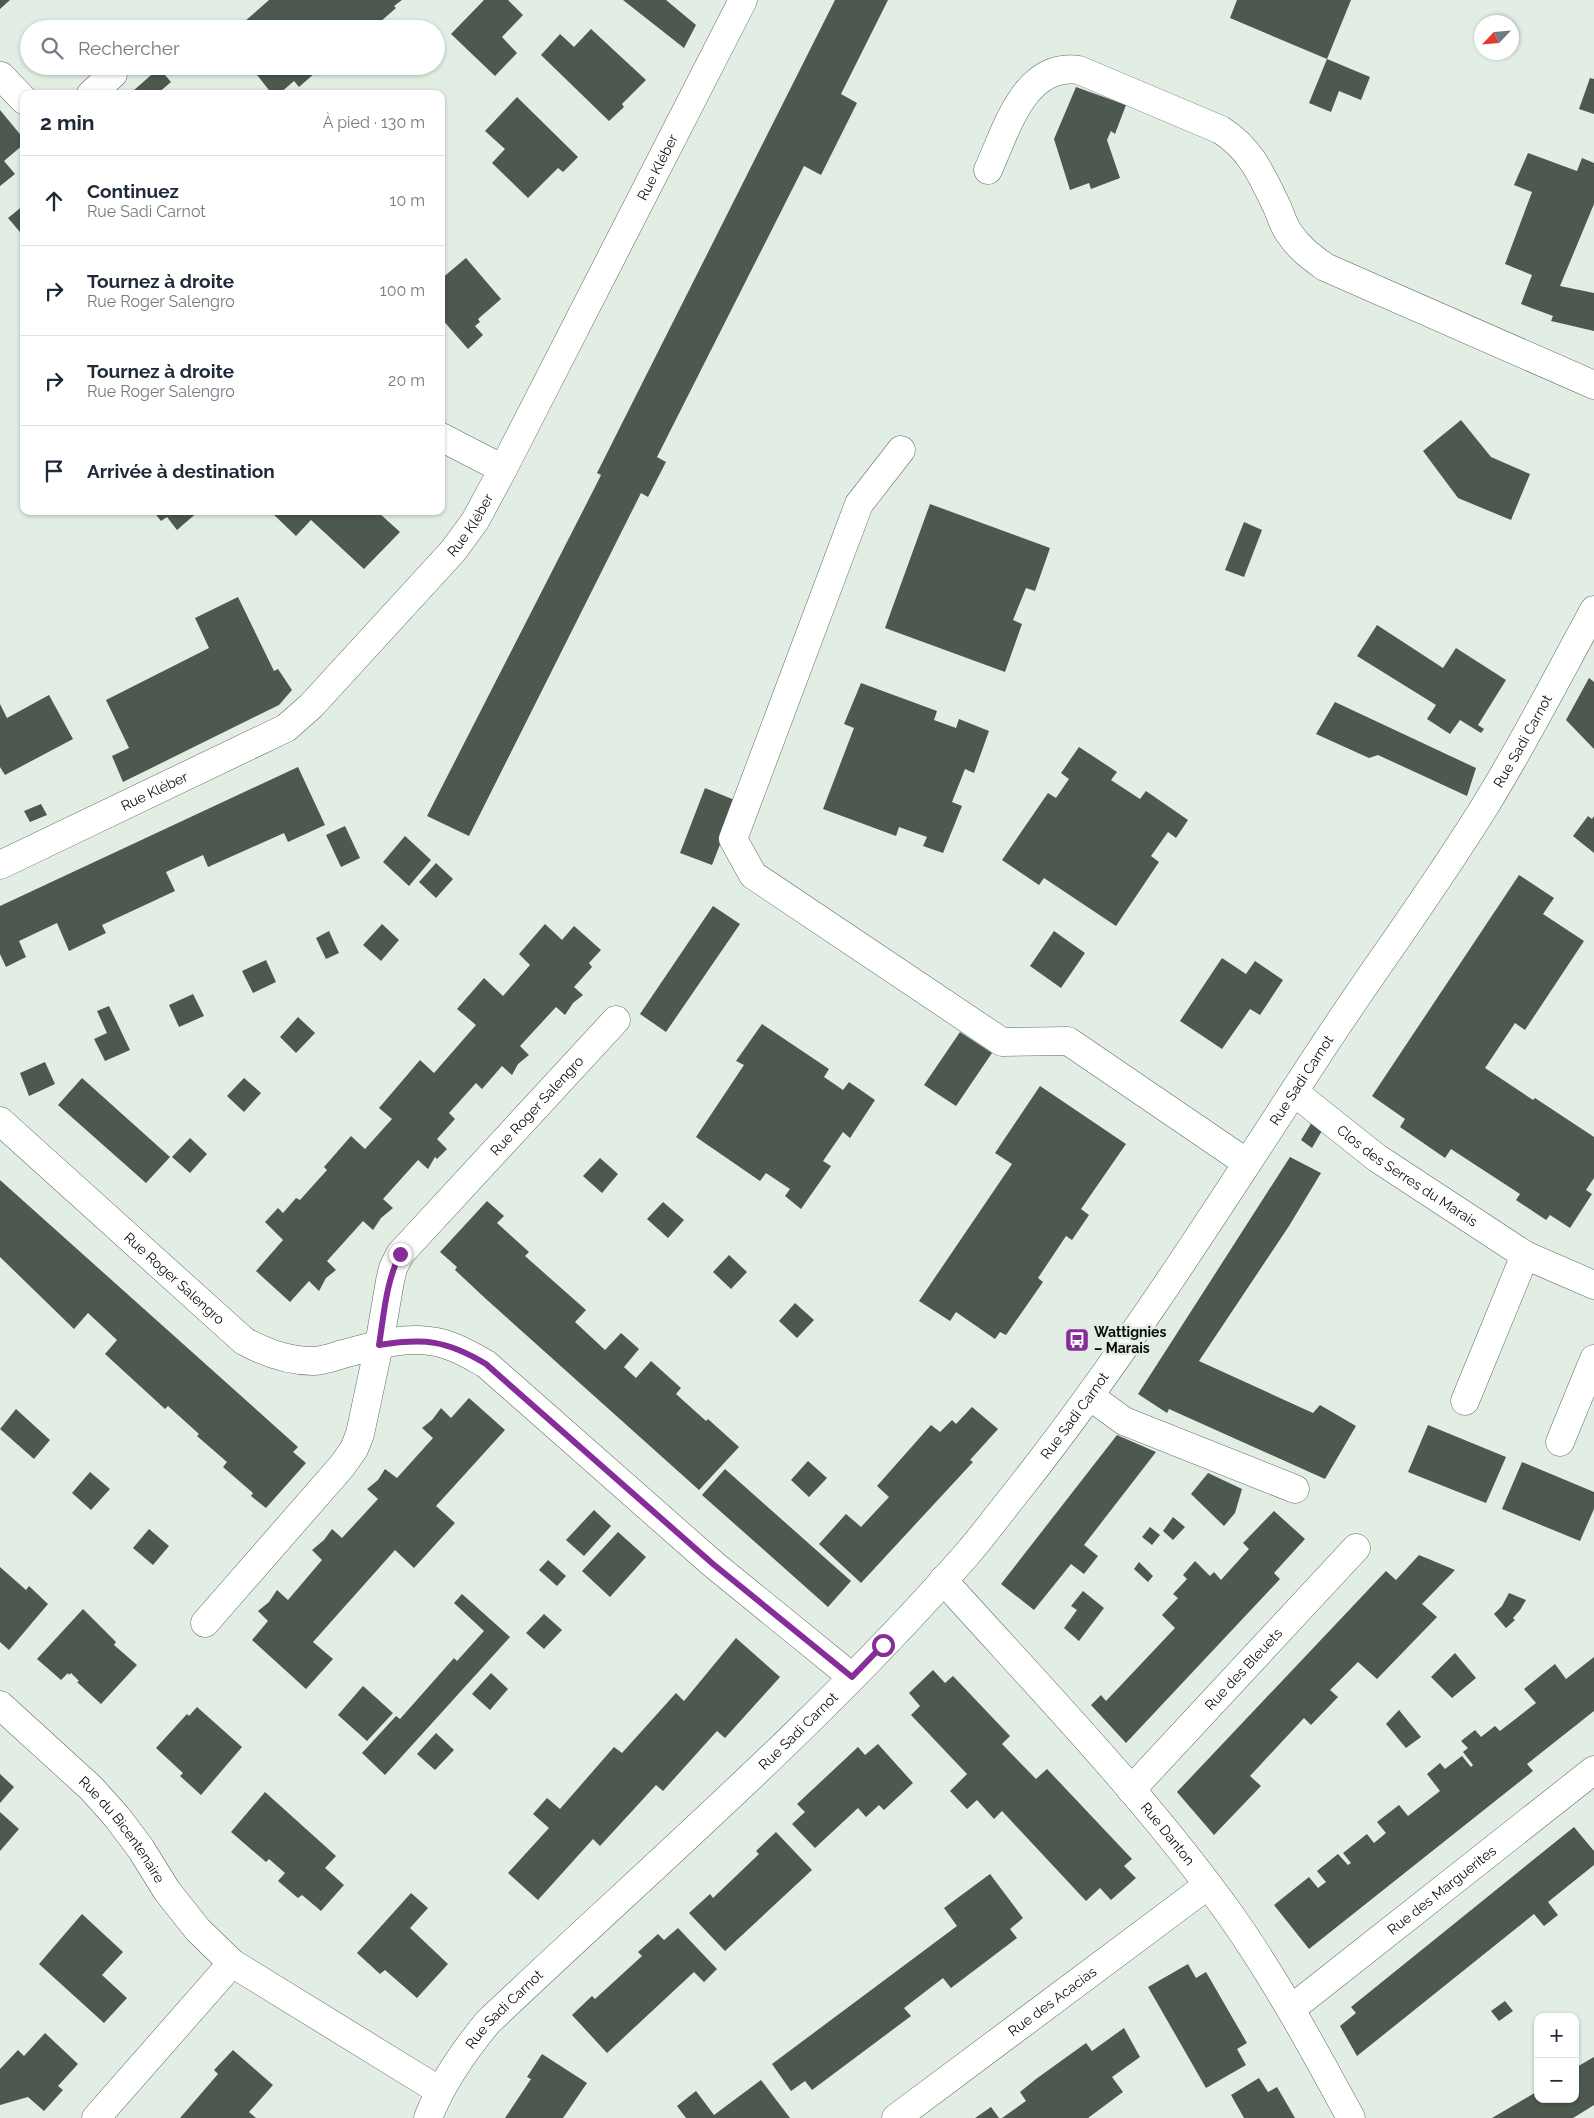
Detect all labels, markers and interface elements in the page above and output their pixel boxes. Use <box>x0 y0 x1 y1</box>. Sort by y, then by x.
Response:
north arrow <box>1474 15 1519 60</box>
search box <box>20 20 445 75</box>
icon: search <box>38 34 66 62</box>
text: Rechercher <box>78 37 180 59</box>
text: 2 min <box>40 110 94 135</box>
text: À pied · 130 m <box>323 113 425 132</box>
street label: Rue Kléber <box>634 131 681 203</box>
text: Continuez <box>87 180 179 202</box>
icon: ahead <box>40 187 68 215</box>
text: 10 m <box>390 191 425 210</box>
text: Rue Sadi Carnot <box>87 202 206 221</box>
text: Tournez à droite <box>87 270 234 292</box>
icon: right <box>40 277 68 305</box>
text: 100 m <box>380 281 425 300</box>
text: Rue Roger Salengro <box>87 292 235 311</box>
text: Tournez à droite <box>87 360 234 382</box>
icon: right <box>40 367 68 395</box>
text: 20 m <box>388 371 425 390</box>
text: Rue Roger Salengro <box>87 382 235 401</box>
icon: arrive <box>40 457 68 485</box>
text: Arrivée à destination <box>87 460 275 482</box>
street label: Rue Kléber <box>444 491 496 560</box>
street label: Rue Sadi Carnot <box>1490 692 1555 790</box>
street label: Rue Kléber <box>118 768 190 814</box>
street label: Rue Sadi Carnot <box>1266 1032 1337 1128</box>
street label: Rue Roger Salengro <box>487 1053 587 1159</box>
street label: Clos des Serres du Marais <box>1334 1121 1481 1230</box>
street label: Rue Roger Salengro <box>121 1229 228 1328</box>
route end <box>389 1243 412 1266</box>
place label: Wattignies – Marais <box>1094 1324 1166 1356</box>
bus stop icon: Wattignies – Marais <box>1064 1327 1090 1353</box>
street label: Rue Sadi Carnot <box>1037 1369 1112 1462</box>
street label: Rue des Bleuets <box>1201 1625 1285 1713</box>
route start <box>872 1634 895 1657</box>
street label: Rue Sadi Carnot <box>755 1689 841 1773</box>
street label: Rue du Bicentenaire <box>76 1773 168 1886</box>
street label: Rue Danton <box>1138 1799 1198 1868</box>
street label: Rue des Marguerites <box>1384 1842 1499 1938</box>
street label: Rue des Acacias <box>1005 1963 1100 2039</box>
street label: Rue Sadi Carnot <box>462 1966 546 2052</box>
map controls <box>1534 2013 1579 2103</box>
button: + <box>1534 2013 1579 2058</box>
button: − <box>1534 2058 1579 2103</box>

